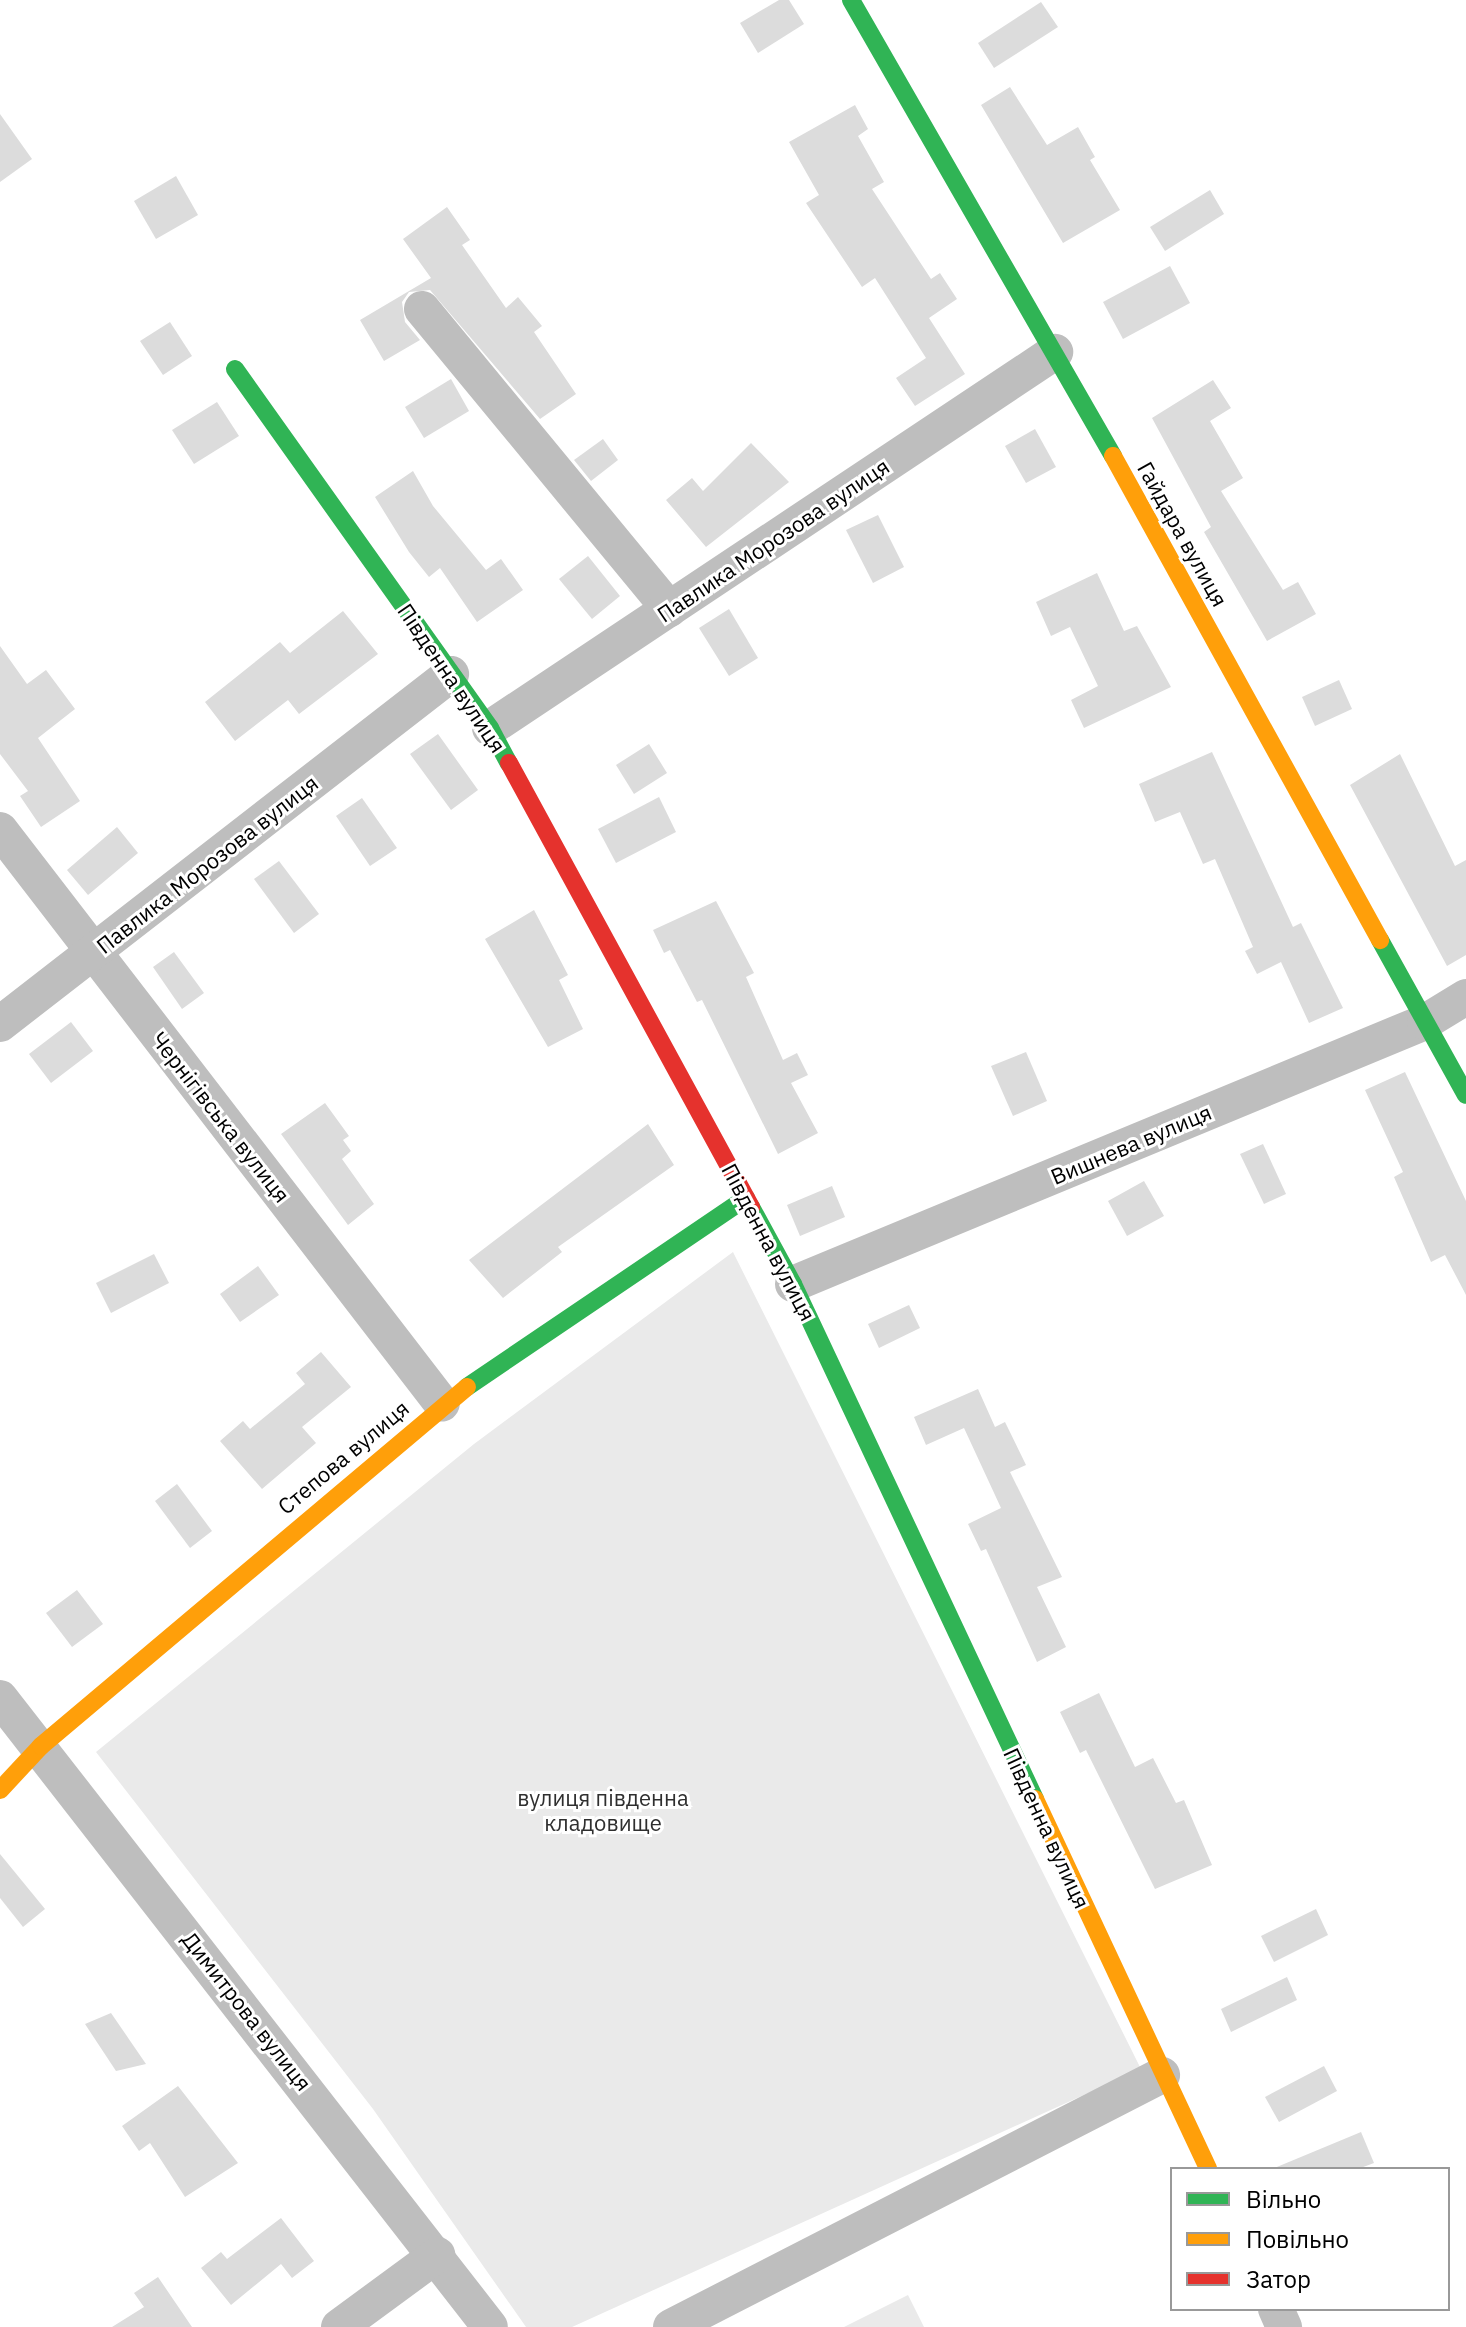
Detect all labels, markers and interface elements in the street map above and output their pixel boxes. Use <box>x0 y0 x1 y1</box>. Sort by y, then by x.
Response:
street label: Павлика Морозова вулиця <box>652 452 894 628</box>
street label: Гайдара вулиця <box>1132 457 1234 611</box>
street label: Південна вулиця <box>392 598 512 758</box>
street label: Павлика Морозова вулиця <box>91 769 323 959</box>
street label: Чернігівська вулиця <box>146 1026 296 1208</box>
street label: Вишнева вулиця <box>1047 1098 1215 1190</box>
street label: Південна вулиця <box>716 1159 822 1325</box>
street label: Степова вулиця <box>272 1395 414 1519</box>
street label: Південна вулиця <box>998 1744 1096 1912</box>
park label: вулиця південна кладовище <box>517 1784 689 1836</box>
street label: Димитрова вулиця <box>177 1926 317 2096</box>
legend <box>1170 2167 1450 2311</box>
text: Вільно <box>1246 2183 1321 2215</box>
text: Повільно <box>1246 2223 1349 2255</box>
text: Затор <box>1246 2263 1311 2295</box>

